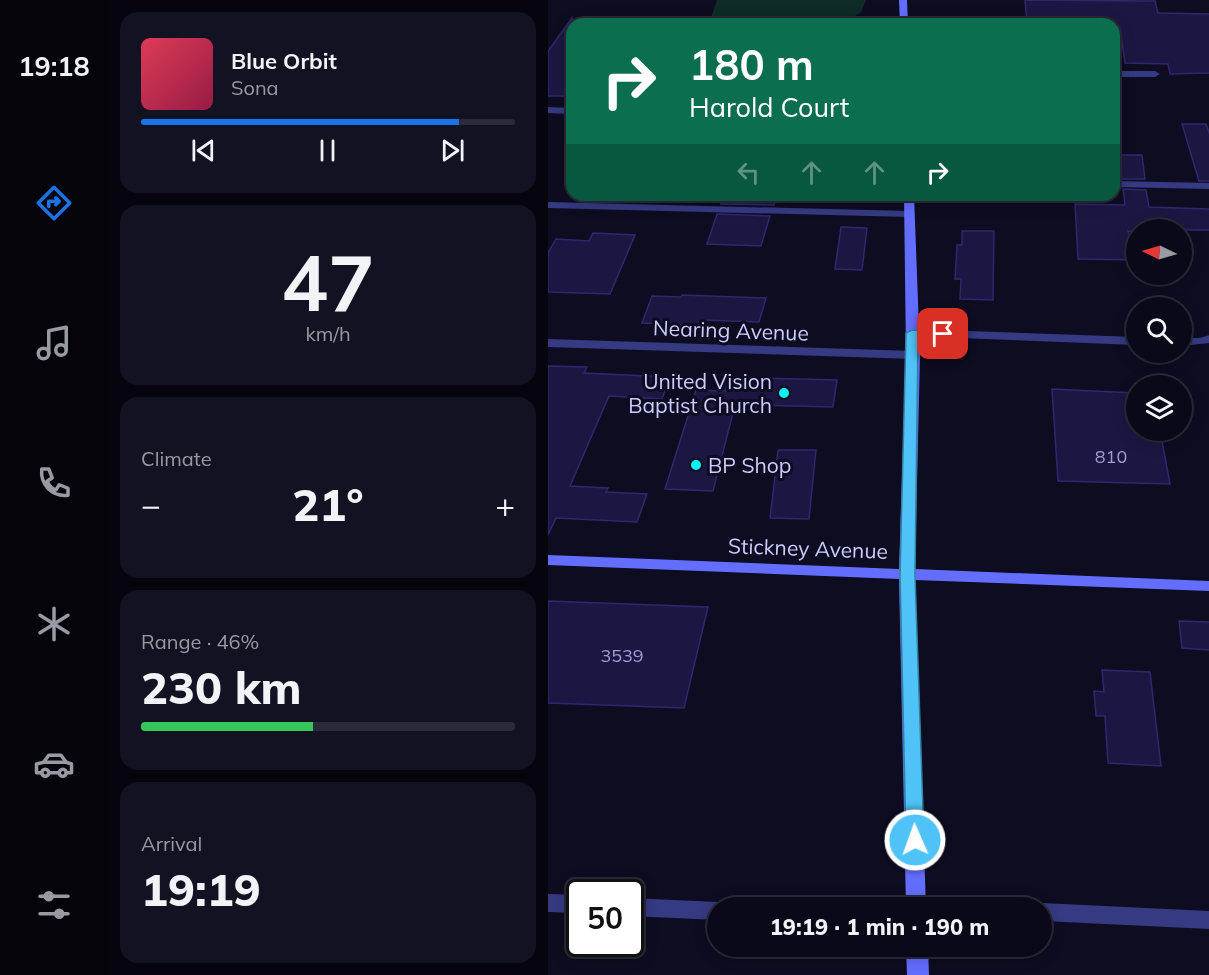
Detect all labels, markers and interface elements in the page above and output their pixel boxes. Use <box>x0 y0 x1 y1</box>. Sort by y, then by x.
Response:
text: 180 m <box>689 38 814 91</box>
icon: right <box>590 42 668 120</box>
text: Blue Orbit <box>231 47 337 75</box>
text: 19:18 <box>18 49 90 83</box>
text: Sona <box>231 75 279 100</box>
text: Harold Court <box>689 90 849 124</box>
icon: previous <box>187 134 220 167</box>
icon: pause <box>311 134 344 167</box>
icon: next <box>436 134 469 167</box>
icon: left <box>732 156 765 189</box>
icon: ahead <box>795 156 828 189</box>
icon: ahead <box>858 156 891 189</box>
icon: right <box>921 156 954 189</box>
icon: directions <box>33 182 75 224</box>
north arrow <box>1126 219 1192 285</box>
map controls <box>1126 219 1192 441</box>
text: 47 <box>281 233 375 331</box>
button: search <box>1126 297 1192 363</box>
pin <box>917 308 968 359</box>
street label: Nearing Avenue <box>653 314 809 346</box>
icon: arrive <box>926 317 959 350</box>
text: km/h <box>305 321 351 346</box>
icon: music <box>33 322 75 364</box>
place label: United Vision Baptist Church <box>628 368 772 418</box>
button: layers <box>1126 375 1192 441</box>
marker: United Vision Baptist Church <box>777 386 791 400</box>
house number: 810 <box>1095 445 1127 468</box>
text: Climate <box>141 446 212 471</box>
place label: BP Shop <box>708 452 791 478</box>
marker: BP Shop <box>689 458 703 472</box>
icon: phone <box>33 462 75 504</box>
text: 21° <box>292 476 364 532</box>
text: − <box>141 484 161 525</box>
text: + <box>495 484 515 525</box>
street label: Stickney Avenue <box>728 532 888 564</box>
icon: climate <box>33 603 75 645</box>
text: Range · 46% <box>141 629 259 654</box>
house number: 3539 <box>600 644 644 667</box>
text: 230 km <box>141 659 302 715</box>
icon: car <box>33 743 75 785</box>
position arrow <box>883 808 947 872</box>
text: Arrival <box>141 831 202 856</box>
text: 19:19 <box>141 861 261 917</box>
speed limit sign: 50 <box>566 879 644 957</box>
icon: filters <box>33 884 75 926</box>
text: 19:19 · 1 min · 190 m <box>770 913 989 941</box>

